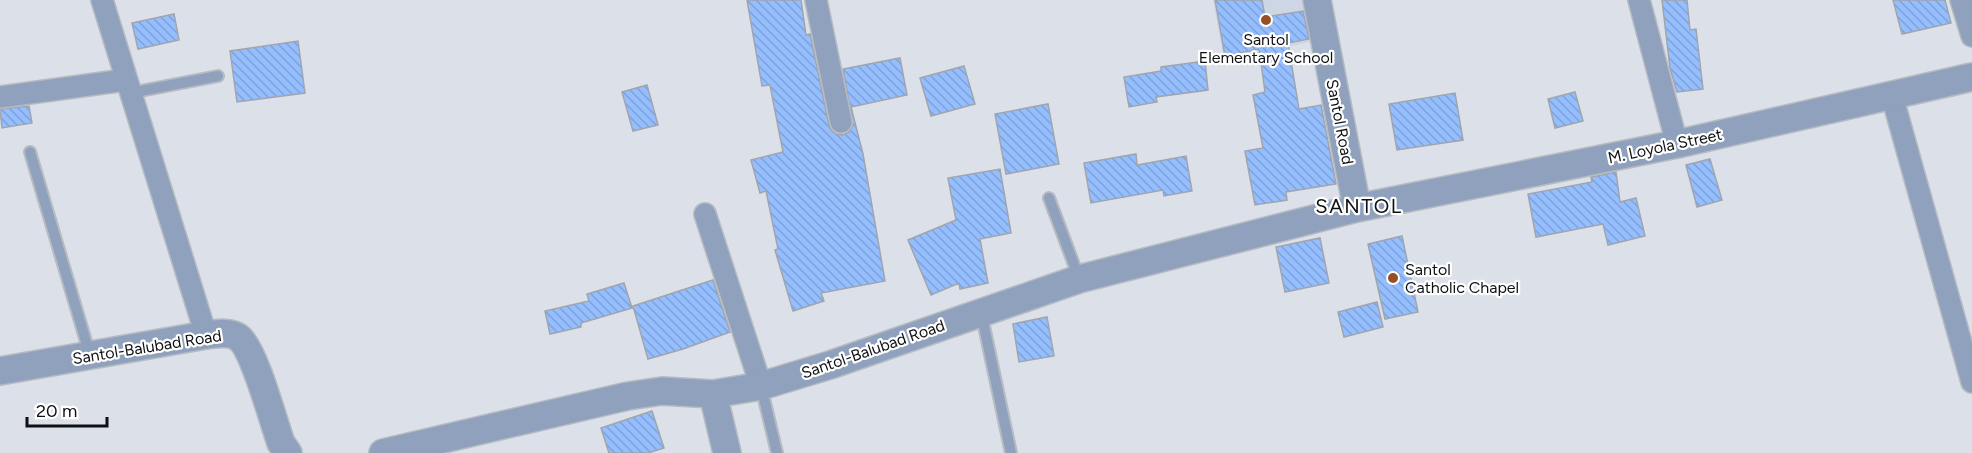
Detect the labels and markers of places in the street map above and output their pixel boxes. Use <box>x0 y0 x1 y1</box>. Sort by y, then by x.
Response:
marker: Santol Elementary School <box>1259 13 1273 27</box>
place label: Santol Elementary School <box>1199 30 1333 67</box>
place label: Santol Catholic Chapel <box>1405 260 1519 297</box>
marker: Santol Catholic Chapel <box>1386 271 1400 285</box>

